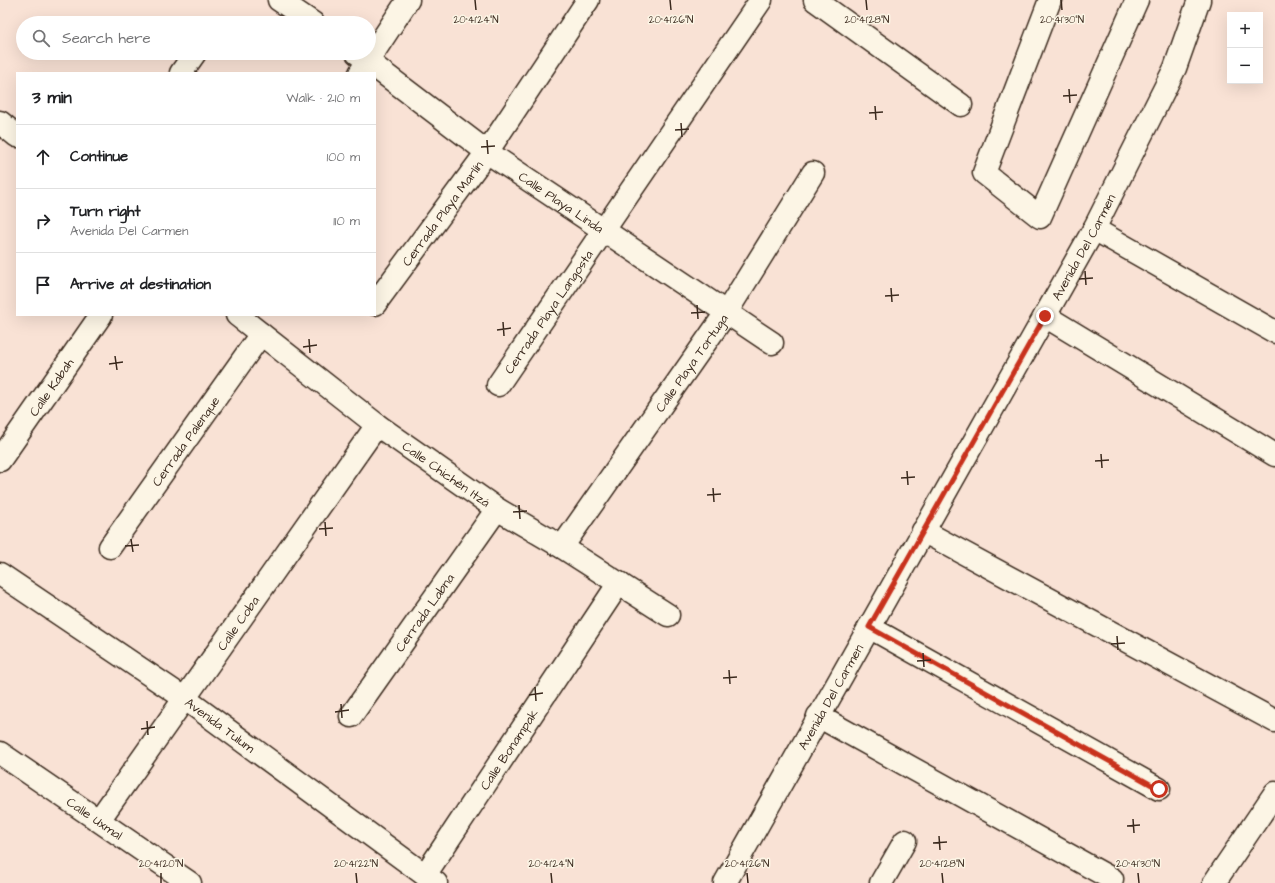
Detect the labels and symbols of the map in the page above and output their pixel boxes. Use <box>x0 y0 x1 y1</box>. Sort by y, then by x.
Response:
text: 20°41'24"N <box>453 13 499 27</box>
text: 20°41'26"N <box>649 13 693 27</box>
text: 20°41'28"N <box>845 13 889 27</box>
text: 20°41'30"N <box>1040 13 1084 27</box>
street label: Cerrada Playa Marlín <box>398 157 488 270</box>
street label: Calle Playa Linda <box>515 168 607 238</box>
street label: Avenida Del Carmen <box>1048 191 1120 304</box>
street label: Cerrada Playa Langosta <box>500 246 598 378</box>
route end <box>1036 307 1054 325</box>
street label: Calle Playa Tortuga <box>651 310 733 416</box>
street label: Calle Kabah <box>25 354 79 420</box>
street label: Cerrada Palenque <box>148 393 224 490</box>
street label: Calle Chichén Itzá <box>398 437 494 512</box>
street label: Cerrada Labna <box>391 570 459 656</box>
street label: Calle Coba <box>213 592 264 654</box>
street label: Avenida Del Carmen <box>794 641 868 753</box>
street label: Avenida Tulum <box>181 694 259 758</box>
street label: Calle Bonampak <box>476 706 543 794</box>
route start <box>1150 780 1168 798</box>
street label: Calle Uxmal <box>63 793 126 844</box>
text: 20°41'20"N <box>139 857 183 871</box>
text: 20°41'22"N <box>334 857 378 871</box>
text: 20°41'24"N <box>528 857 574 871</box>
text: 20°41'26"N <box>725 857 769 871</box>
text: 20°41'28"N <box>920 857 964 871</box>
text: 20°41'30"N <box>1116 857 1160 871</box>

